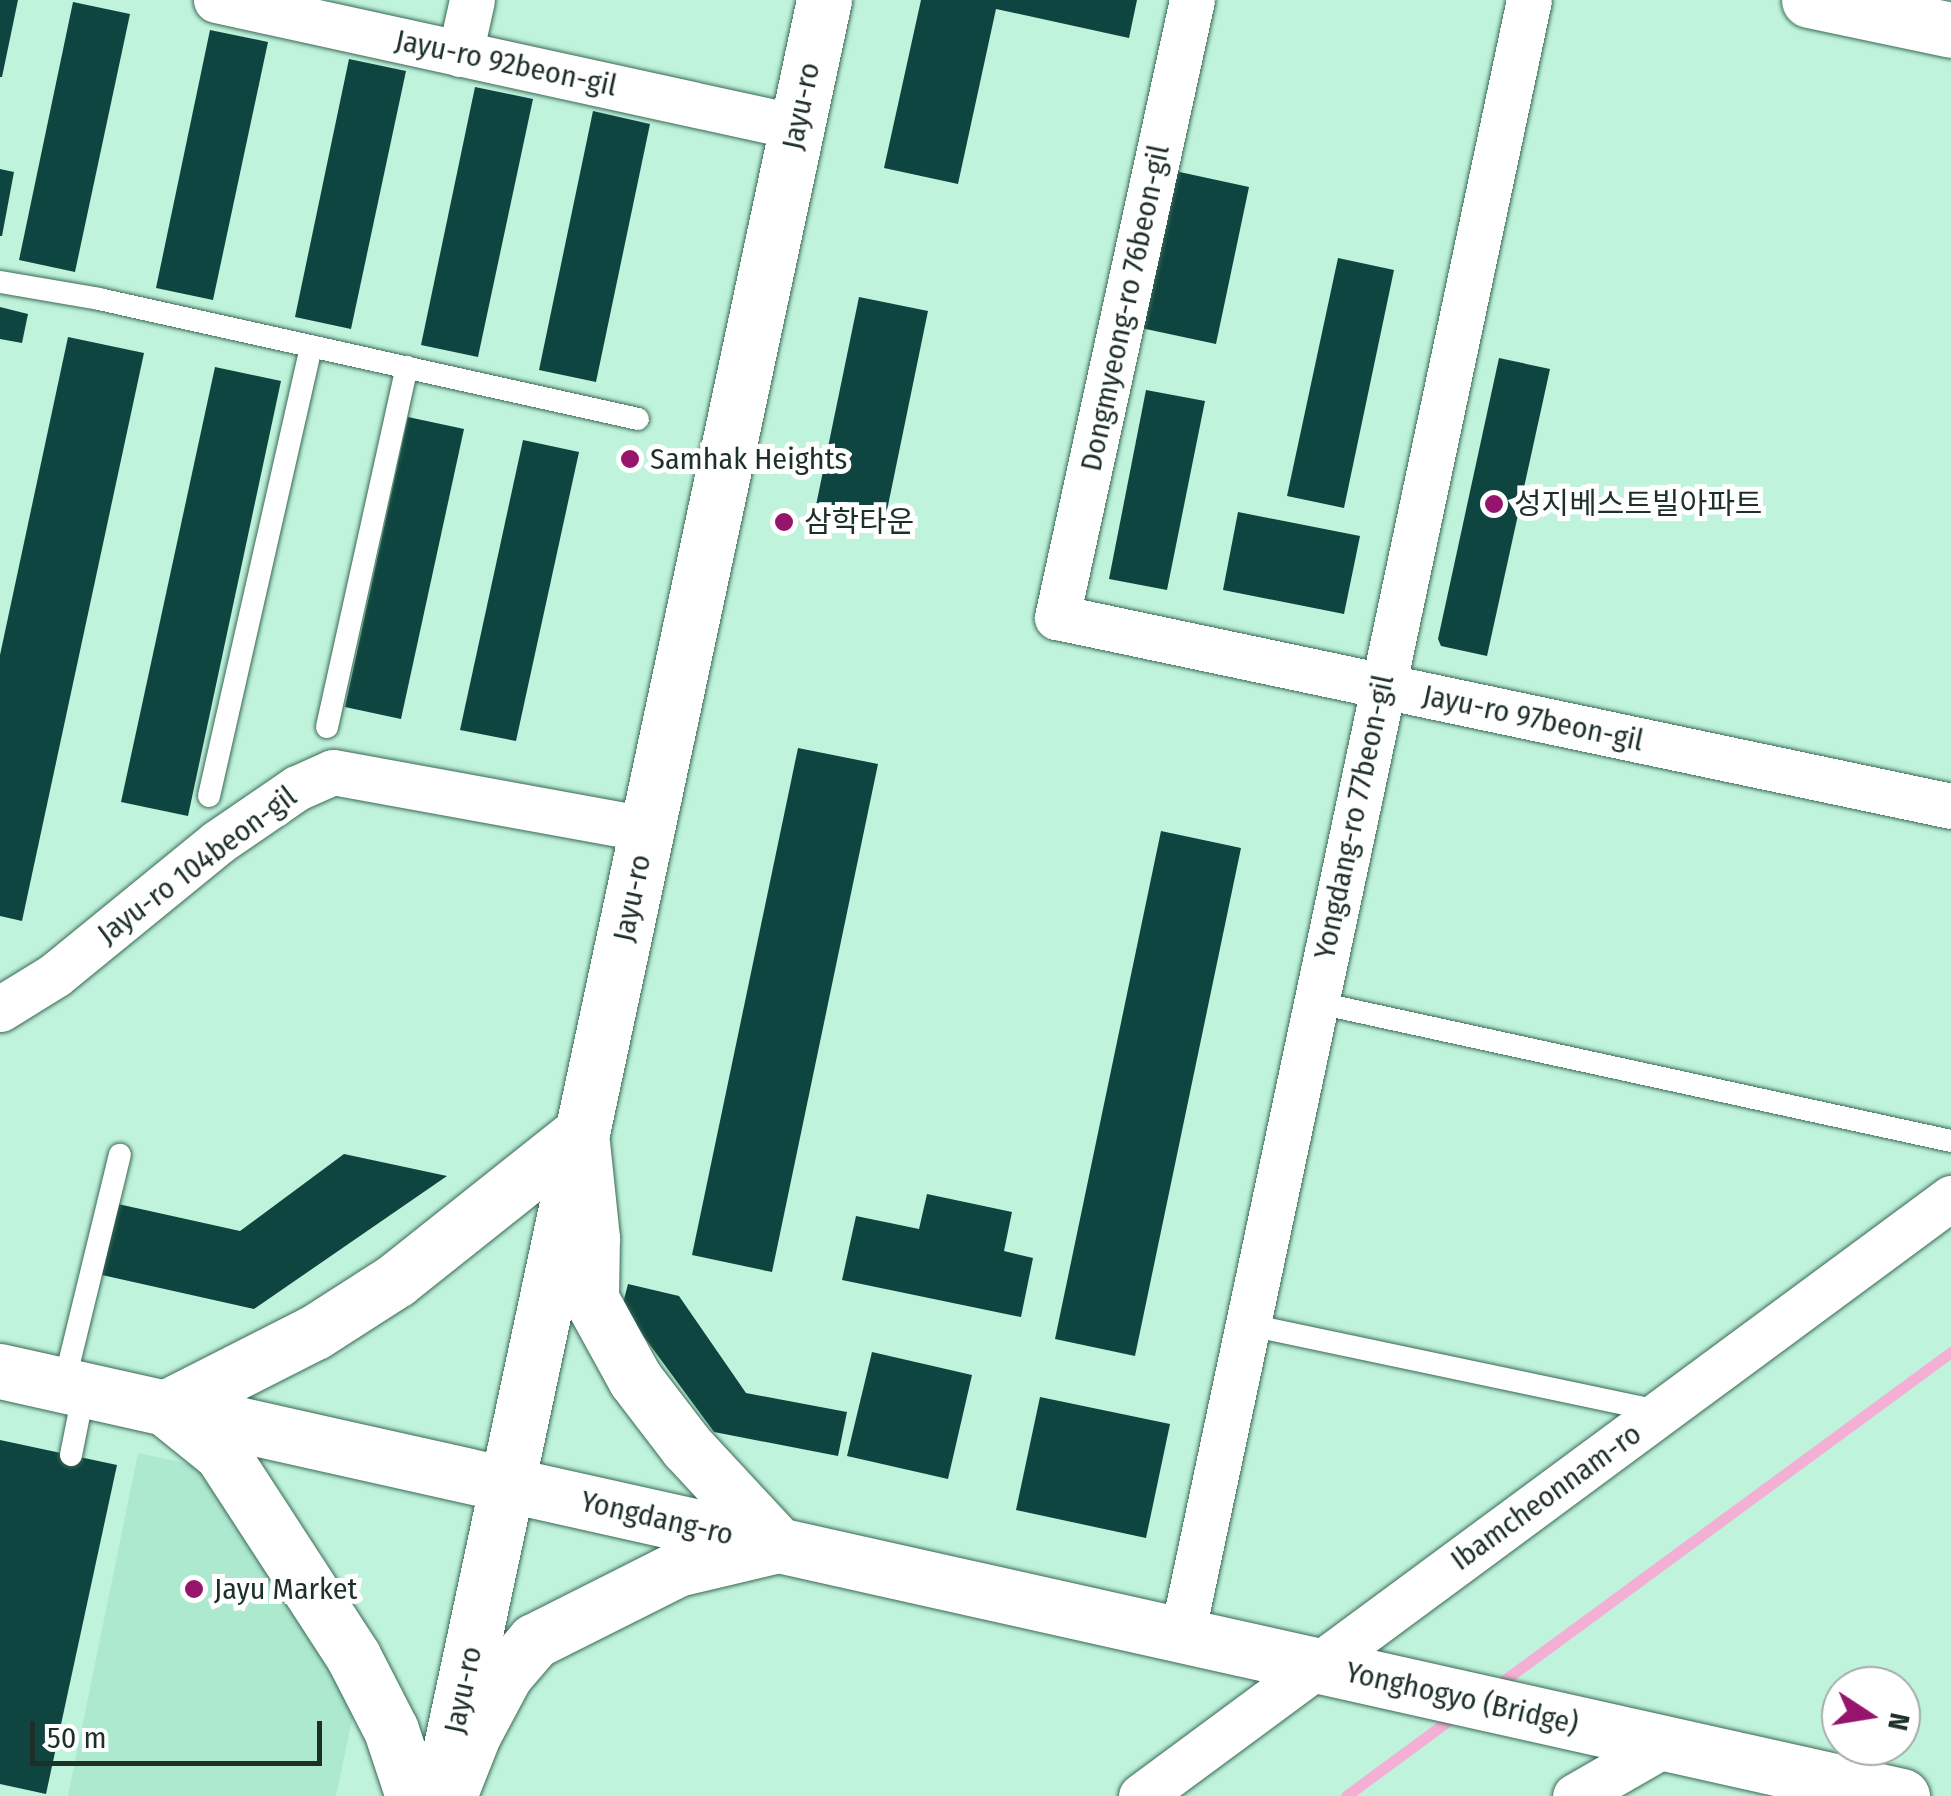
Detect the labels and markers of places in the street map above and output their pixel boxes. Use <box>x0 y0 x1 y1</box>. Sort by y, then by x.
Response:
place label: Samhak Heights <box>650 441 847 477</box>
marker: Samhak Heights <box>619 448 641 470</box>
place label: 성지베스트빌아파트 <box>1514 486 1762 522</box>
marker: 성지베스트빌아파트 <box>1483 493 1505 515</box>
place label: 삼학타운 <box>804 504 914 540</box>
marker: 삼학타운 <box>773 511 795 533</box>
place label: Jayu Market <box>214 1571 357 1607</box>
marker: Jayu Market <box>183 1578 205 1600</box>

